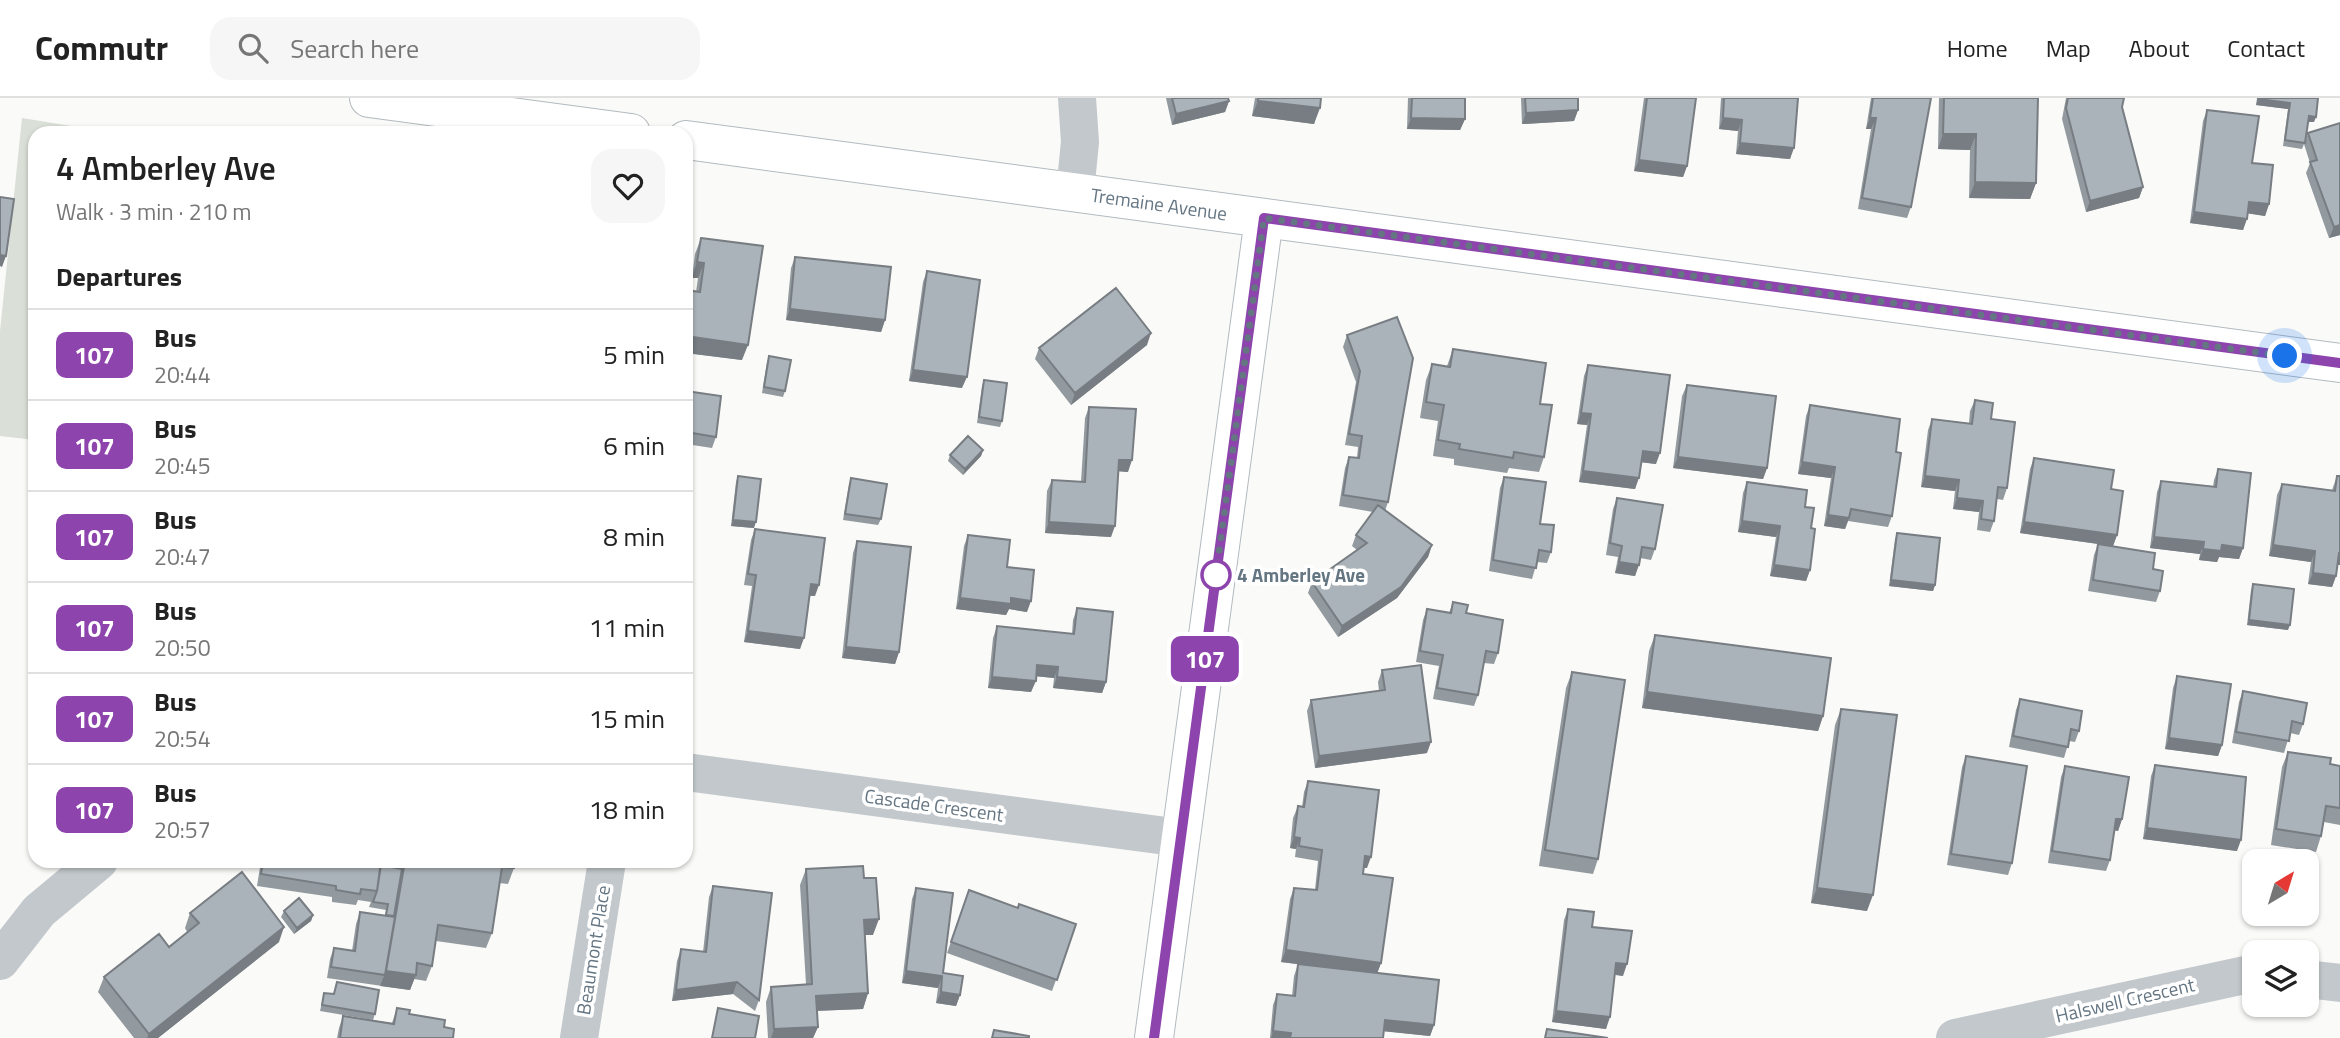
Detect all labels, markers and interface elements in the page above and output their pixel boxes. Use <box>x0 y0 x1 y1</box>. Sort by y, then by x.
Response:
search box <box>210 17 700 80</box>
text: Commutr <box>35 23 168 73</box>
icon: search <box>234 29 272 67</box>
text: Search here <box>290 29 419 68</box>
text: Home <box>1947 30 2008 66</box>
text: Map <box>2046 30 2091 66</box>
text: About <box>2129 30 2189 66</box>
text: Contact <box>2227 30 2305 66</box>
text: 4 Amberley Ave <box>56 143 276 193</box>
button: heart <box>591 149 665 223</box>
street label: Tremaine Avenue <box>1089 180 1229 227</box>
text: Walk · 3 min · 210 m <box>56 194 252 229</box>
text: Departures <box>56 257 182 296</box>
text: Bus <box>154 318 196 357</box>
text: 5 min <box>603 335 665 374</box>
text: 107 <box>74 337 115 373</box>
your location <box>2267 338 2302 373</box>
text: 20:44 <box>154 357 211 392</box>
text: Bus <box>154 409 196 448</box>
text: 6 min <box>603 426 665 465</box>
text: 107 <box>74 428 115 464</box>
text: 20:45 <box>154 448 211 483</box>
text: Bus <box>154 500 196 539</box>
text: 8 min <box>603 517 665 556</box>
text: 107 <box>74 519 115 555</box>
text: 20:47 <box>154 539 211 574</box>
marker: 4 Amberley Ave <box>1201 560 1231 590</box>
place label: 4 Amberley Ave <box>1237 560 1365 589</box>
text: Bus <box>154 591 196 630</box>
text: 11 min <box>589 608 665 647</box>
text: 107 <box>74 610 115 646</box>
text: 20:50 <box>154 630 211 665</box>
line badge: 107 <box>1165 636 1245 682</box>
text: 107 <box>1185 641 1225 677</box>
text: Bus <box>154 682 196 721</box>
text: 15 min <box>589 699 665 738</box>
text: 107 <box>74 701 115 737</box>
text: 20:54 <box>154 721 211 756</box>
text: Bus <box>154 773 196 812</box>
street label: Cascade Crescent <box>863 780 1006 829</box>
text: 18 min <box>589 790 665 829</box>
text: 107 <box>74 792 115 828</box>
text: 20:57 <box>154 812 211 847</box>
north arrow <box>2242 849 2319 926</box>
map controls <box>2242 849 2319 1017</box>
street label: Beaumont Place <box>568 883 617 1017</box>
button: layers <box>2242 940 2319 1017</box>
street label: Halswell Crescent <box>2052 969 2198 1030</box>

